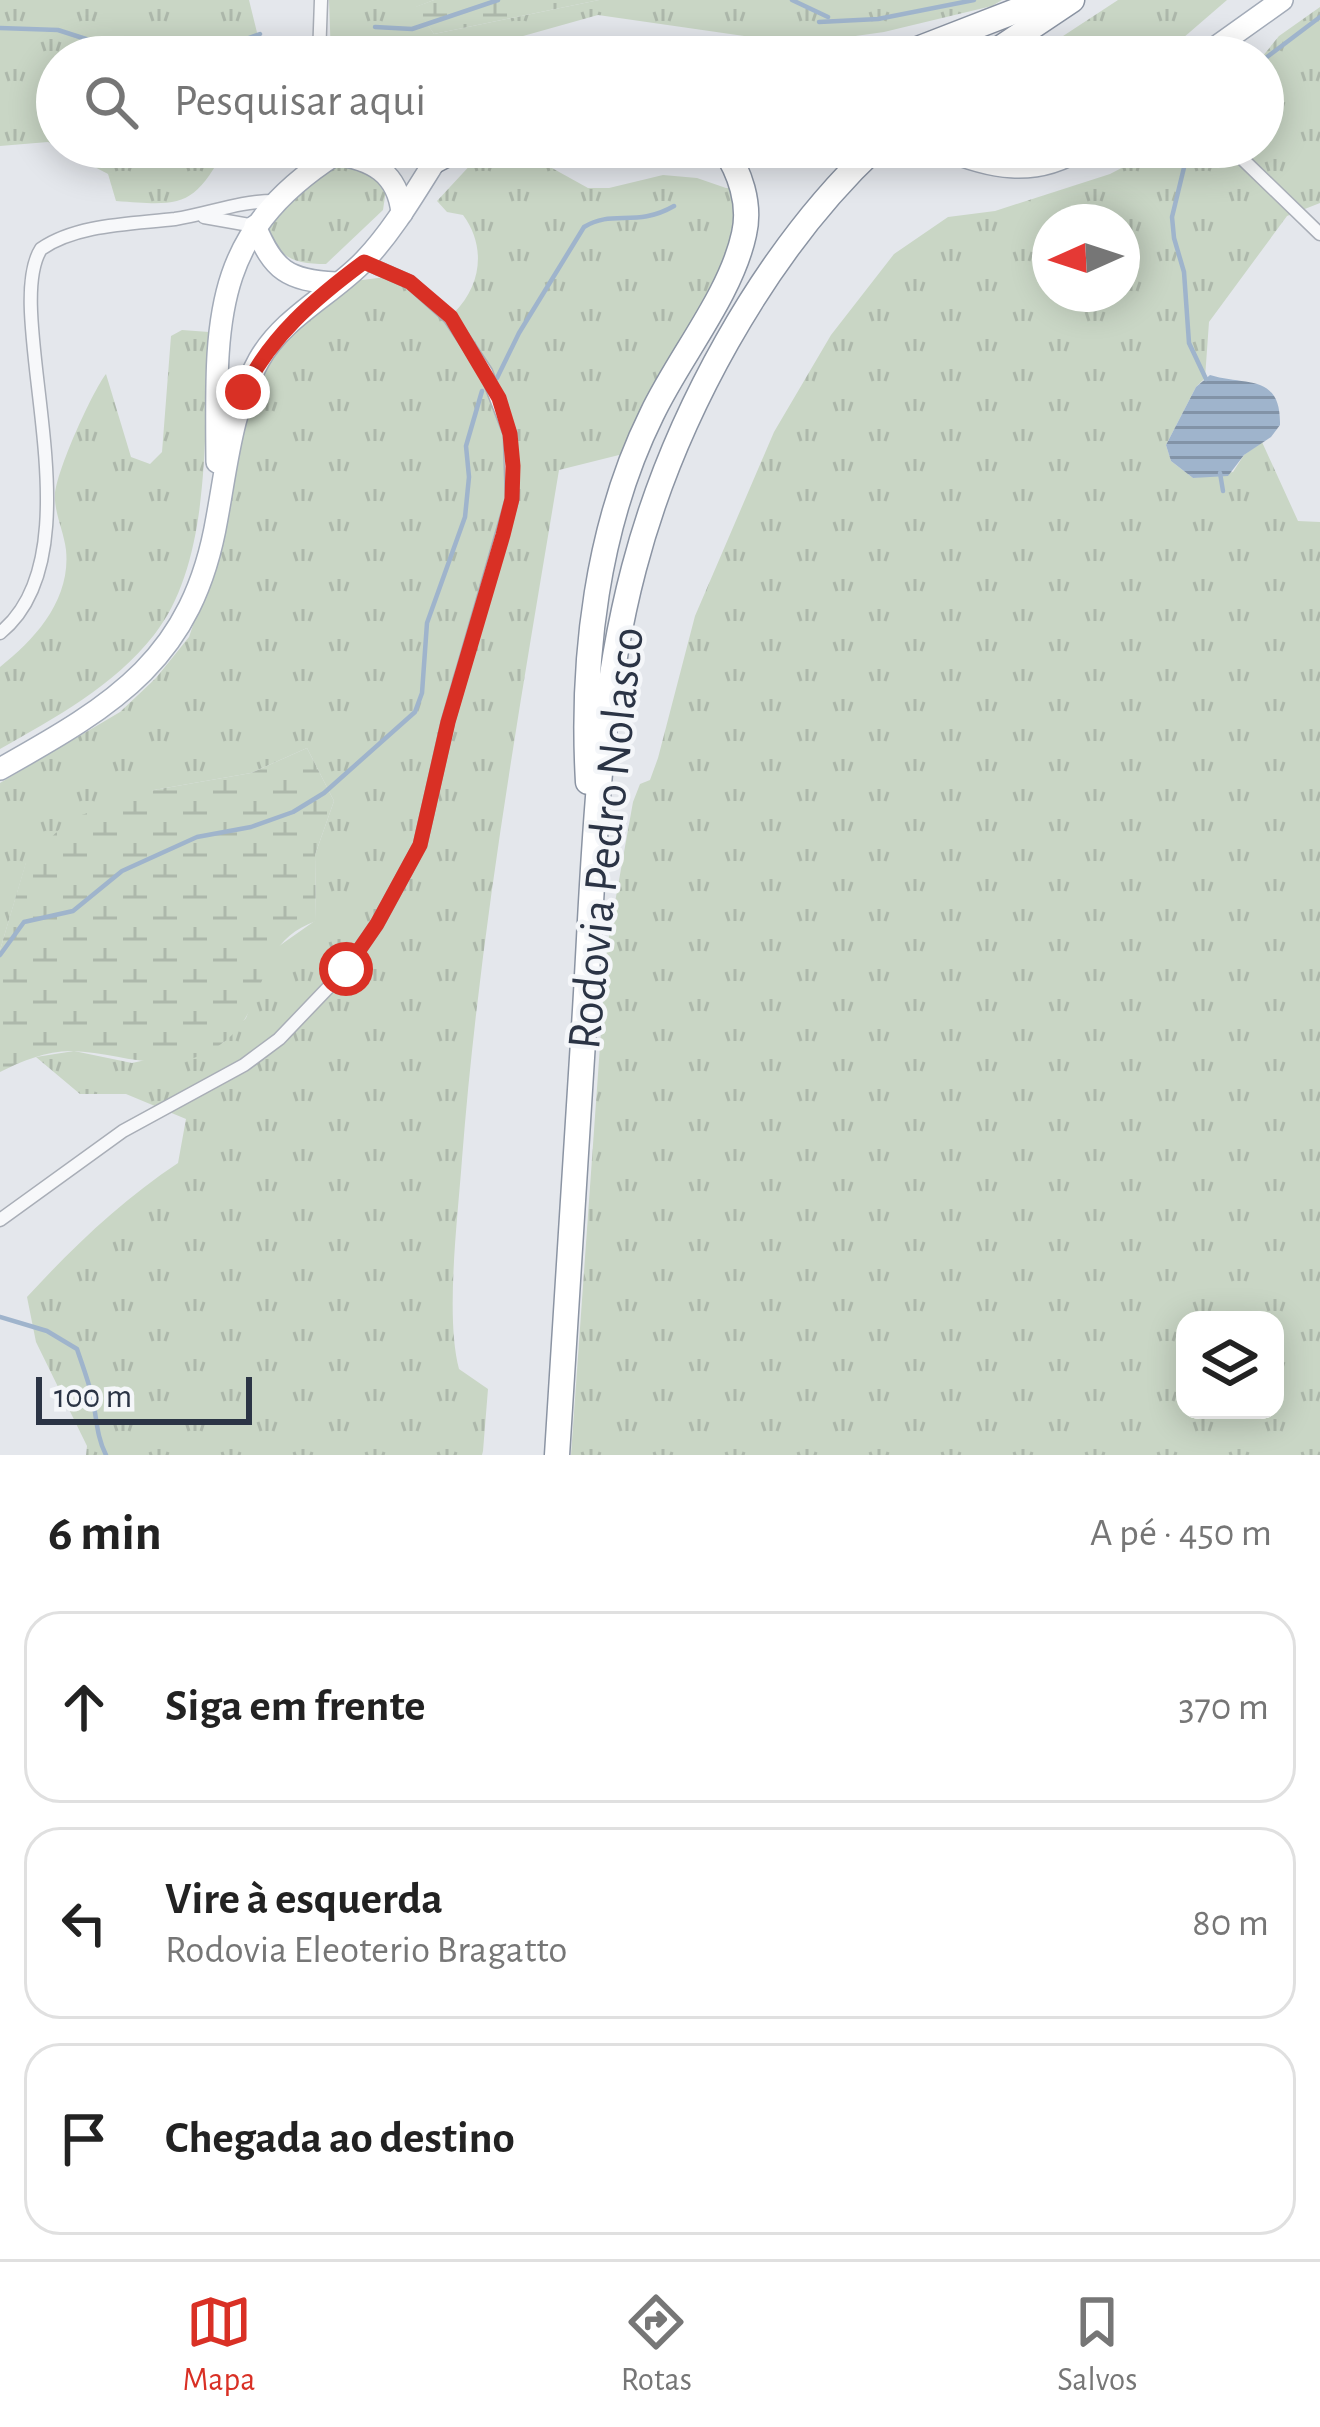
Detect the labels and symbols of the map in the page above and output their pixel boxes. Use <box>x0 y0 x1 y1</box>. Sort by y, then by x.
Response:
north arrow <box>1032 204 1140 312</box>
route end <box>216 365 270 419</box>
street label: Rodovia Pedro Nolasco <box>561 625 653 1052</box>
route start <box>319 942 373 996</box>
scale bar <box>36 1371 252 1424</box>

